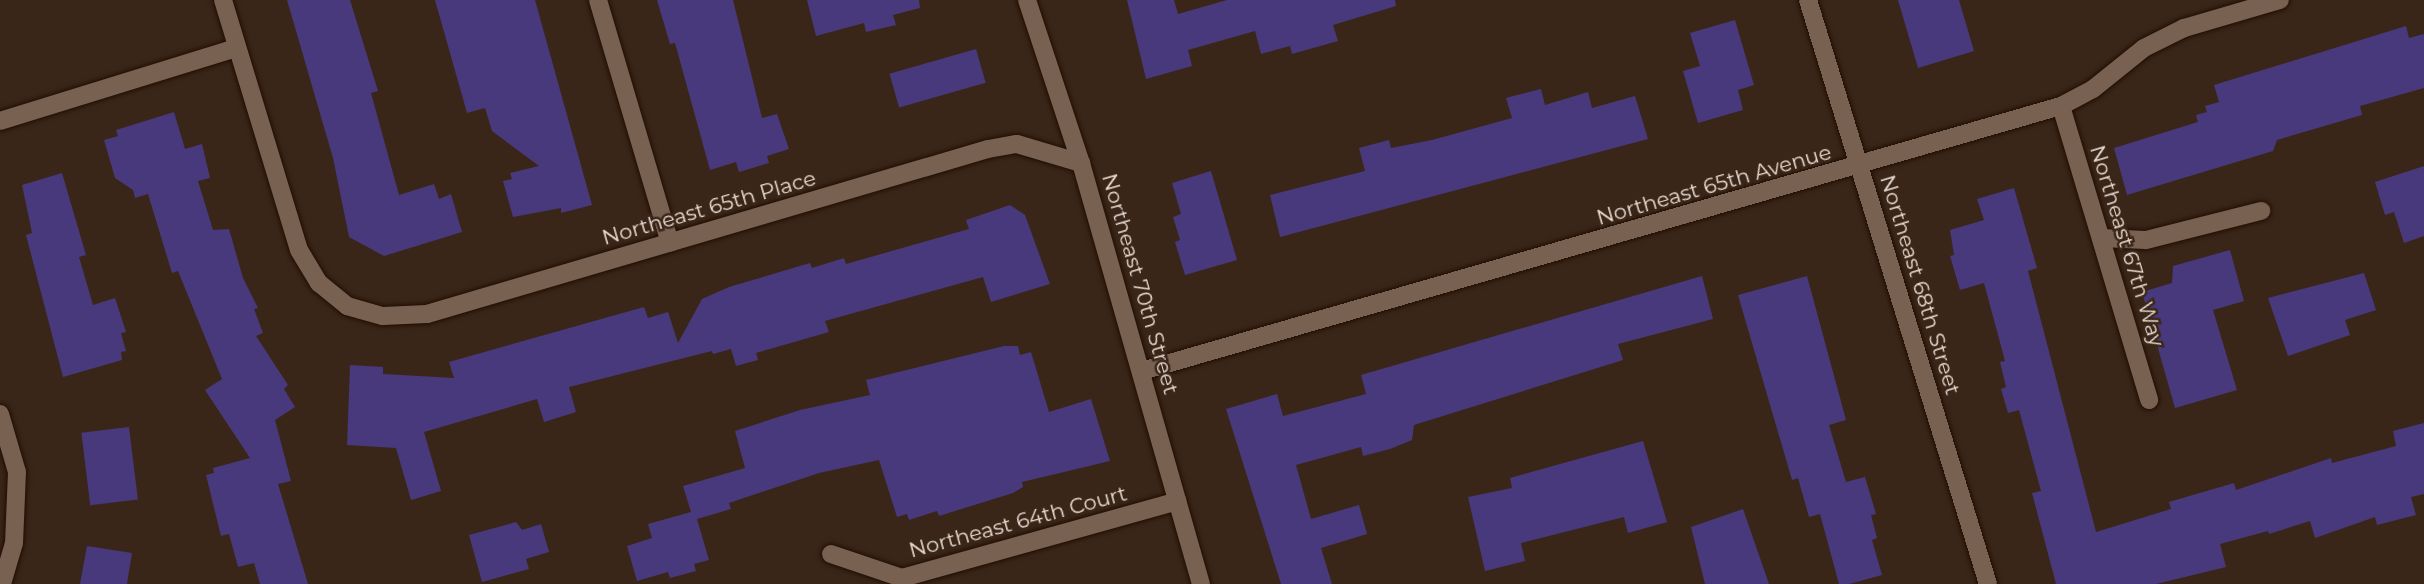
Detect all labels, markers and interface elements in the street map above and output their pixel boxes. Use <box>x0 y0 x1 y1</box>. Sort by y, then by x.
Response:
street label: Northeast 65th Avenue <box>1594 139 1834 231</box>
street label: Northeast 67th Way <box>2084 142 2170 350</box>
street label: Northeast 65th Place <box>599 165 819 251</box>
street label: Northeast 70th Street <box>1096 171 1184 397</box>
street label: Northeast 68th Street <box>1875 172 1965 398</box>
street label: Northeast 64th Court <box>906 481 1130 563</box>

